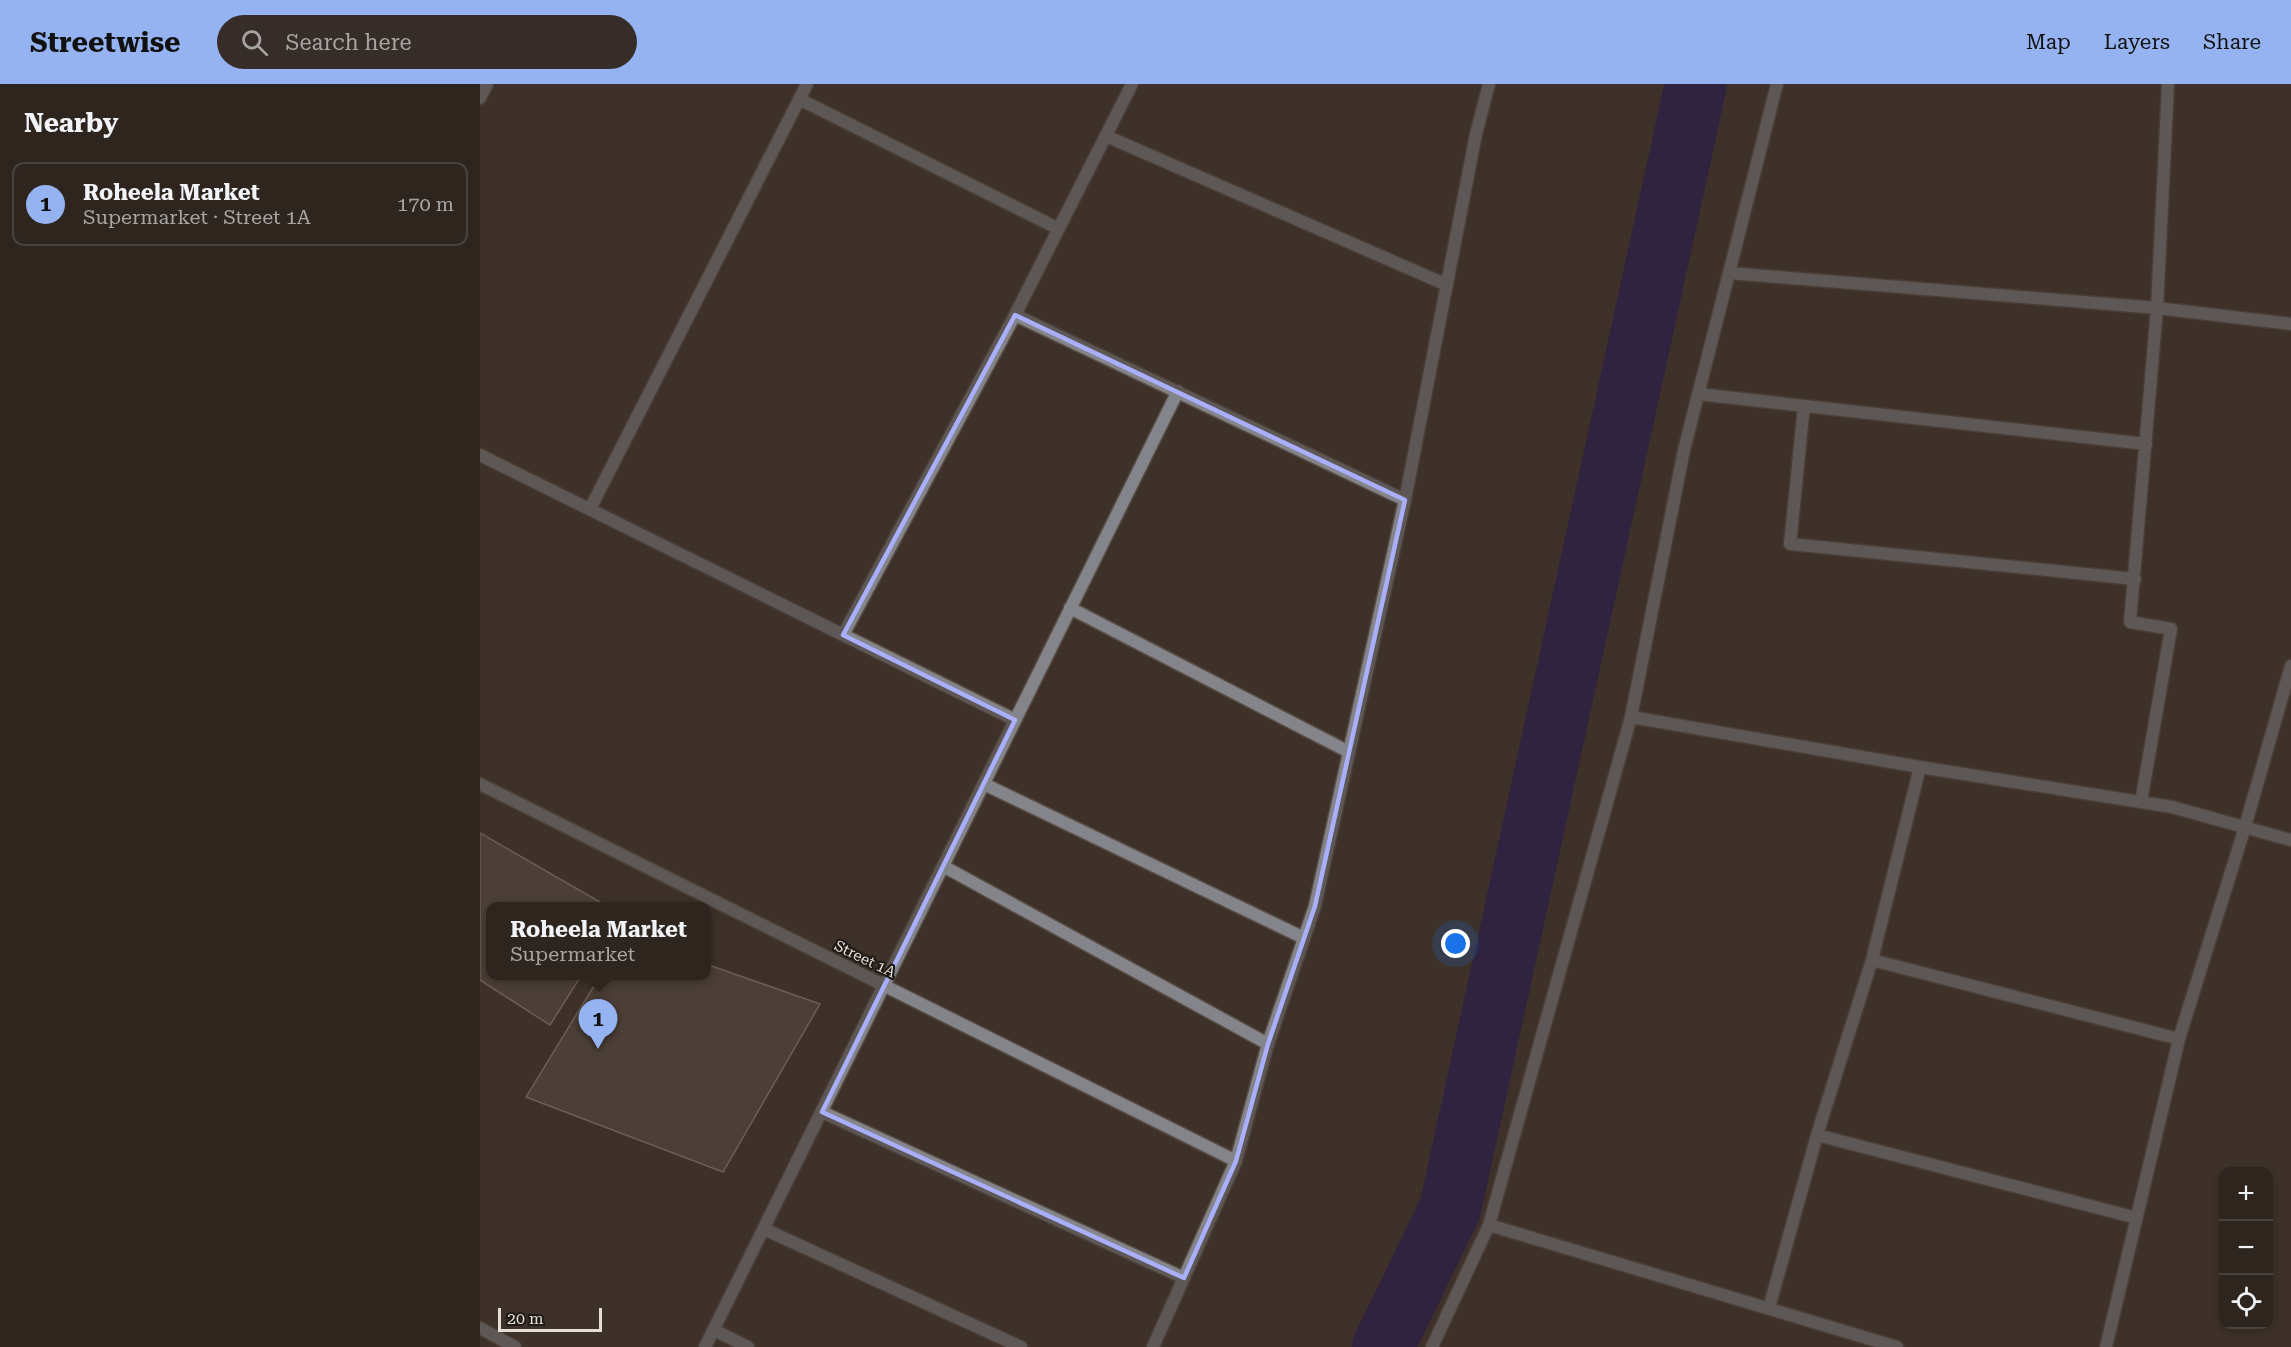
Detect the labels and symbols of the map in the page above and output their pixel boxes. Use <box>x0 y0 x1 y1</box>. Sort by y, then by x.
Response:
your location <box>1441 929 1470 958</box>
street label: Street 1A <box>832 937 899 982</box>
pin: 1 <box>578 1000 618 1049</box>
scale bar <box>498 1305 602 1332</box>

